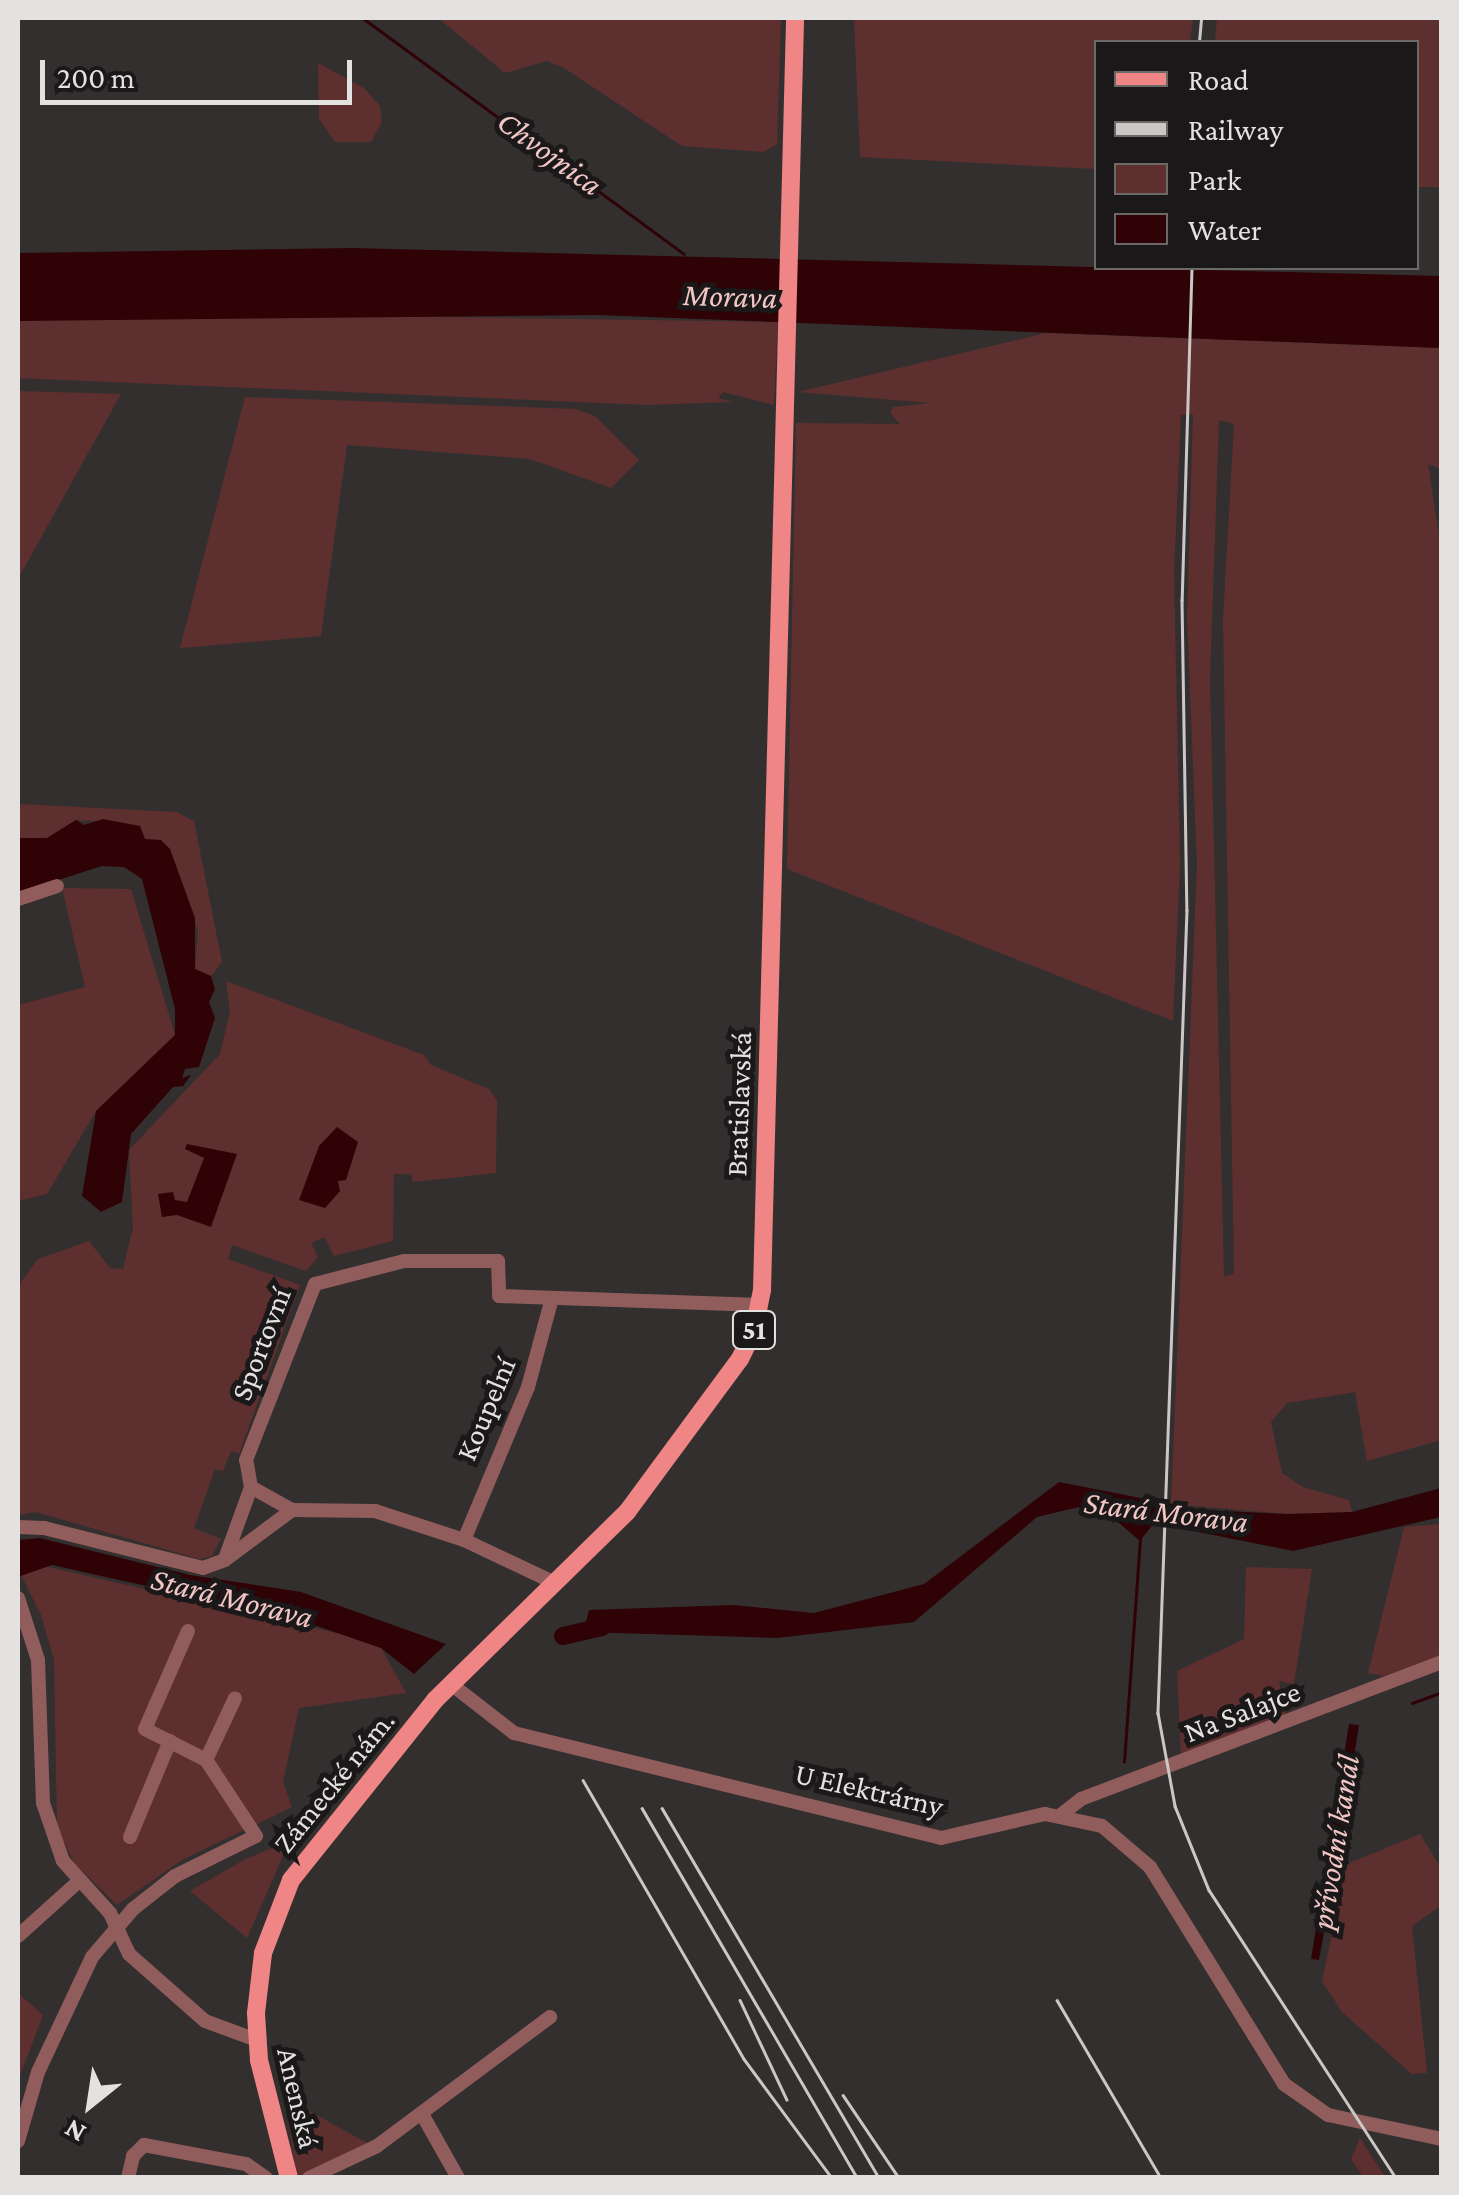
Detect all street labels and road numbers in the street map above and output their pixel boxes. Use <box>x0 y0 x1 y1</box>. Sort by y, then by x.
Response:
street label: Bratislavská <box>718 1031 760 1177</box>
street label: Sportovní <box>223 1283 299 1405</box>
road number: 51 <box>732 1307 776 1353</box>
street label: Koupelní <box>448 1352 524 1466</box>
street label: Na Salajce <box>1179 1673 1305 1751</box>
street label: Zámecké nám. <box>266 1703 402 1861</box>
street label: U Elektrárny <box>791 1755 947 1825</box>
street label: Anenská <box>269 2044 327 2152</box>

